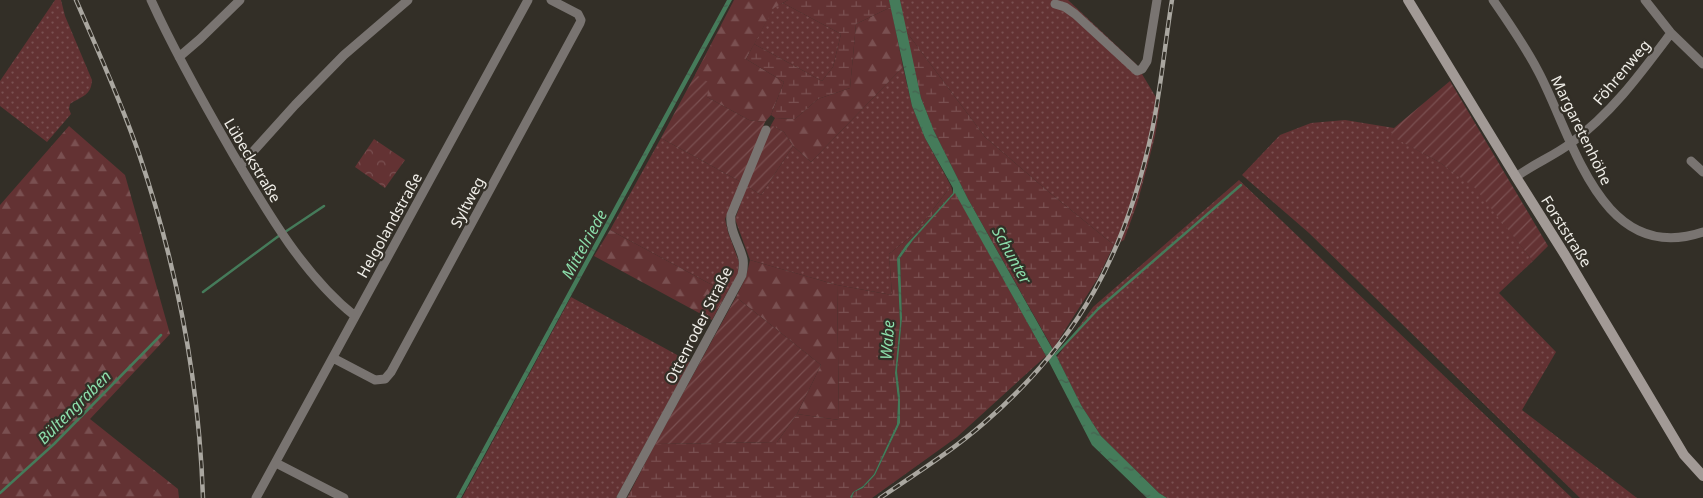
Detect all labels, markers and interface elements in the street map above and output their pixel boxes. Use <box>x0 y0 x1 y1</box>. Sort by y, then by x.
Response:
street label: Föhrenweg <box>1588 35 1654 109</box>
street label: Margaretenhöhe <box>1547 72 1617 188</box>
street label: Lübeckstraße <box>220 114 286 206</box>
street label: Helgolandstraße <box>352 169 426 281</box>
street label: Syltweg <box>445 173 489 231</box>
street label: Forststraße <box>1537 192 1597 270</box>
water label: Mittelriede <box>556 205 612 283</box>
water label: Schunter <box>987 222 1037 288</box>
street label: Ottenroder Straße <box>660 263 736 387</box>
water label: Wabe <box>875 319 899 361</box>
water label: Bültengraben <box>32 365 116 449</box>

